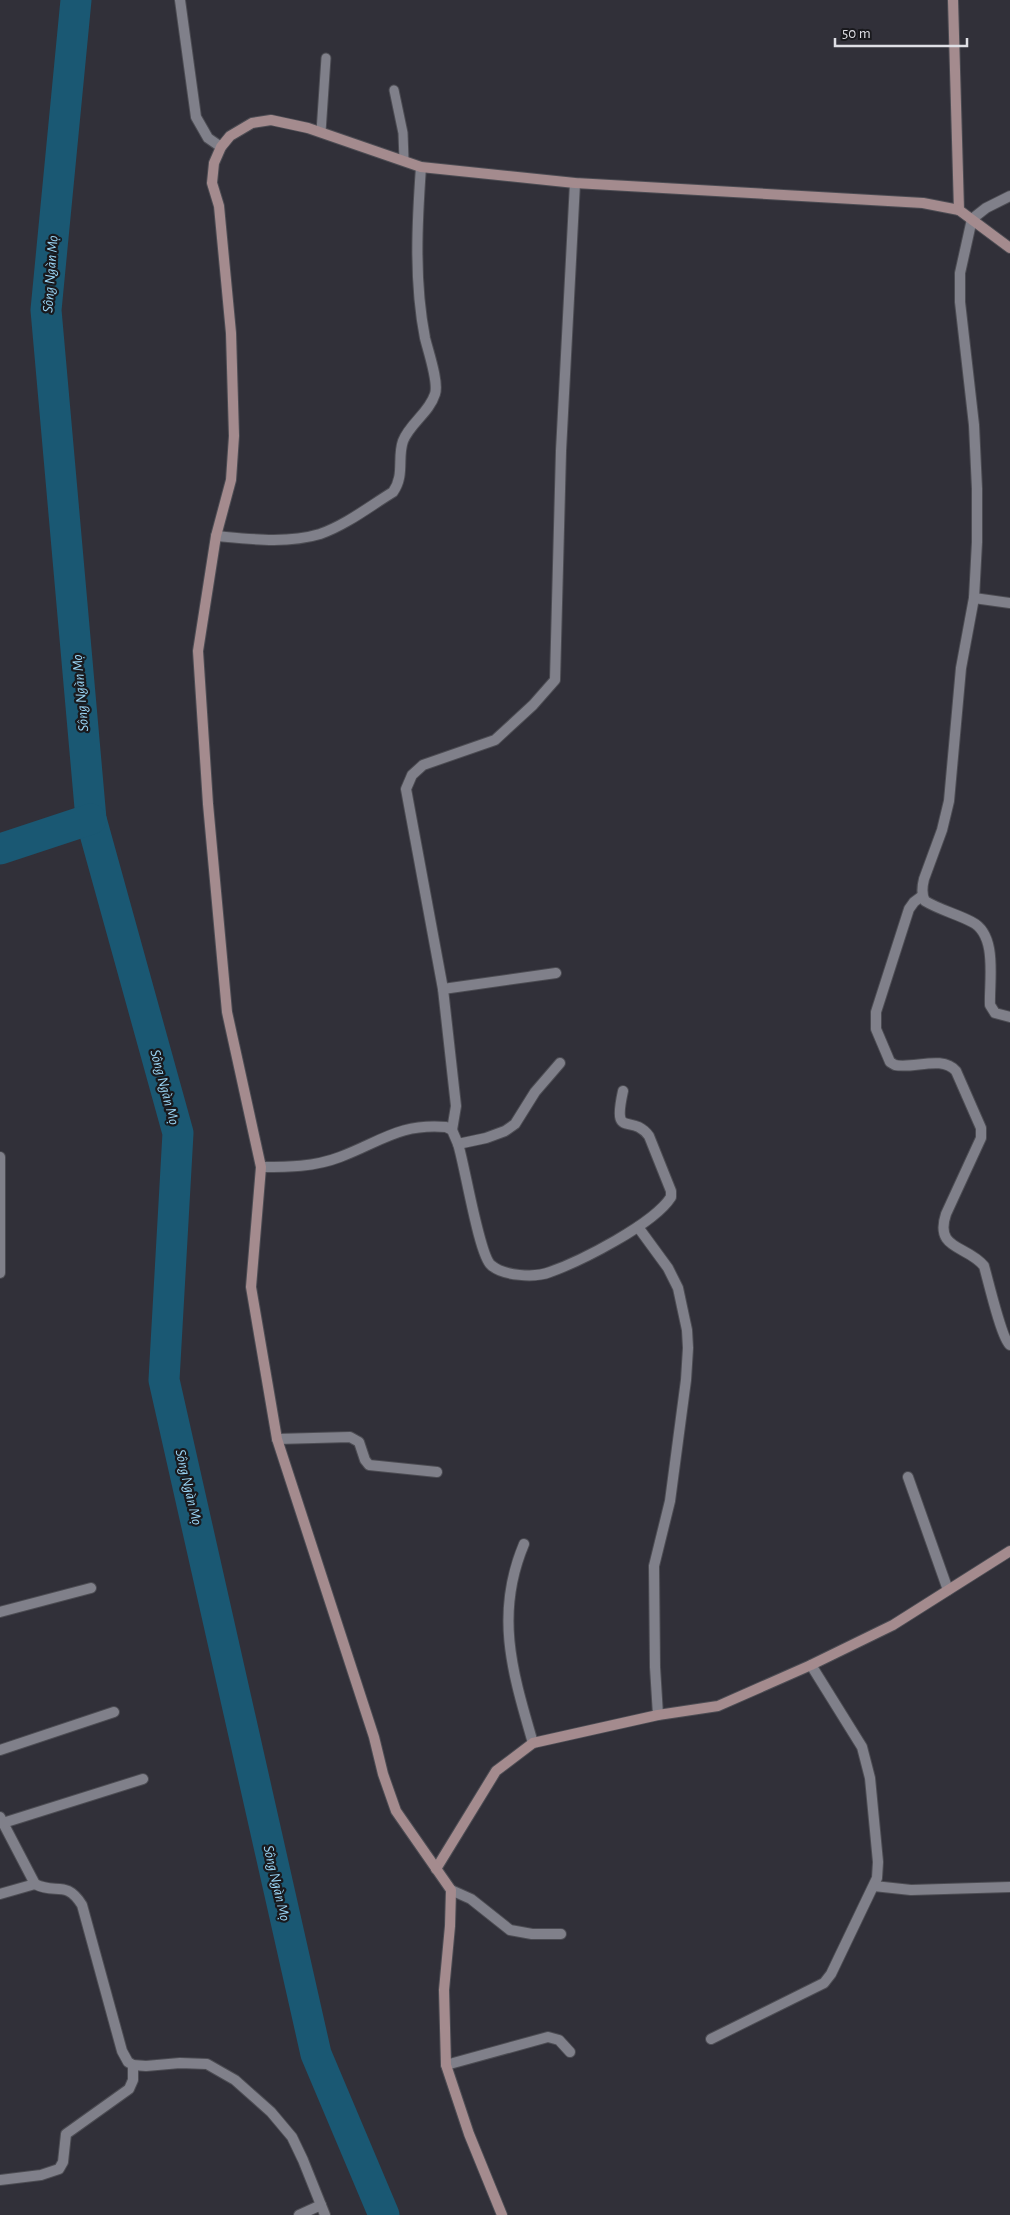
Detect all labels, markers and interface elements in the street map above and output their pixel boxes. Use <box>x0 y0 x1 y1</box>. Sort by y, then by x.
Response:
scale bar <box>835 15 968 47</box>
text: 50 m <box>842 26 871 41</box>
water label: Sông Ngàn Mọ <box>40 235 61 313</box>
water label: Sông Ngàn Mọ <box>70 654 91 732</box>
water label: Sông Ngàn Mọ <box>147 1048 182 1126</box>
water label: Sông Ngàn Mọ <box>172 1448 205 1527</box>
water label: Sông Ngàn Mọ <box>260 1844 293 1923</box>

